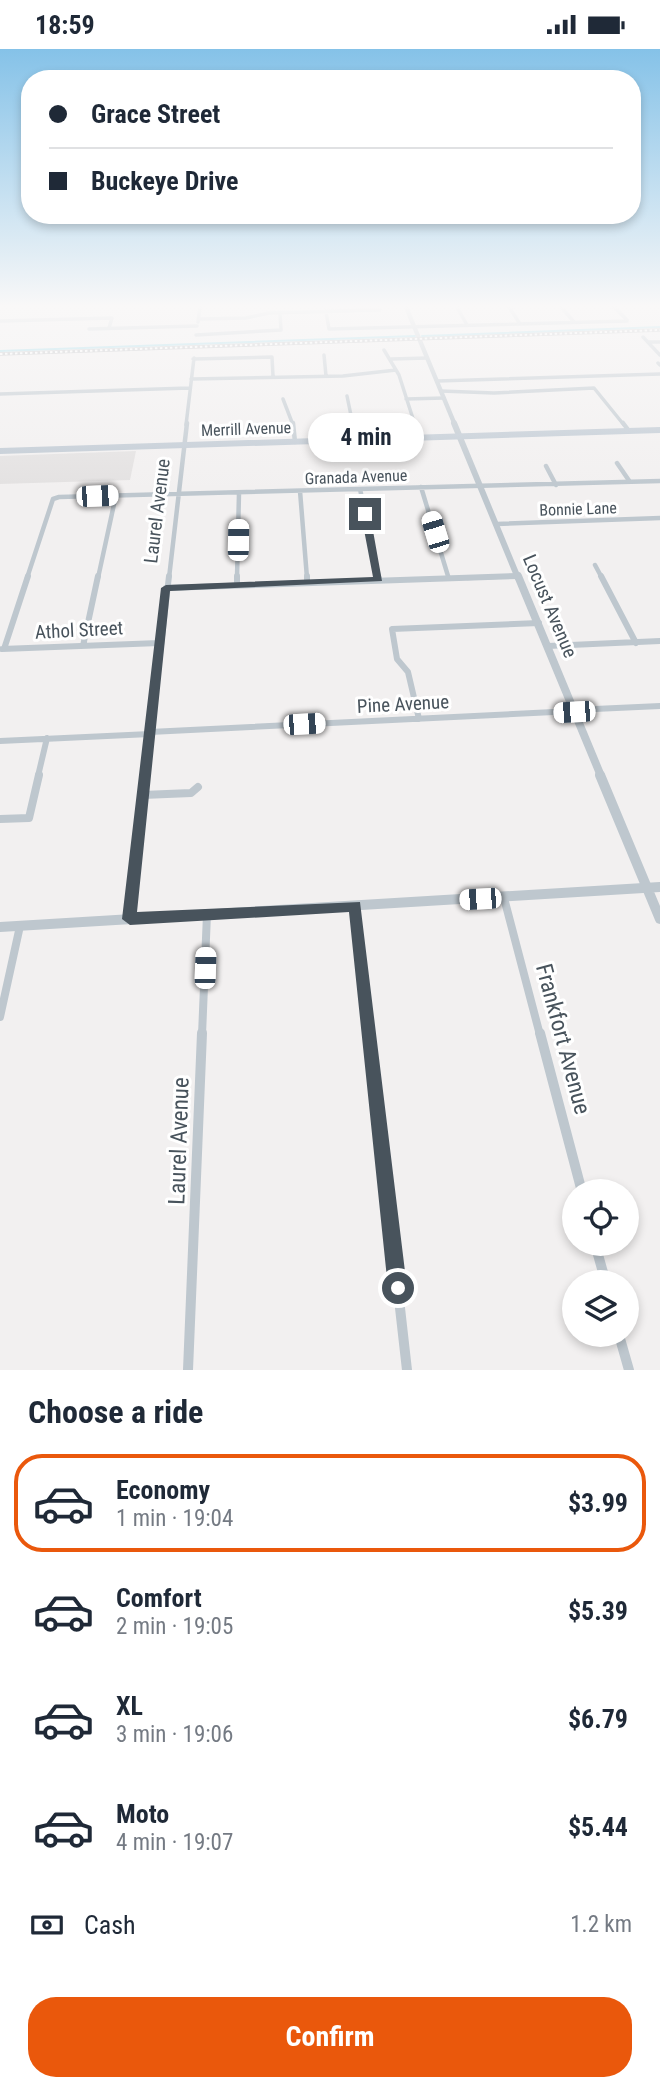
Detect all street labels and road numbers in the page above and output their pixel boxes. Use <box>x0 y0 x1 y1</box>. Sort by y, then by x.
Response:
street label: Merrill Avenue <box>201 418 291 440</box>
street label: Laurel Avenue <box>139 457 175 565</box>
street label: Granada Avenue <box>304 466 408 488</box>
street label: Bonnie Lane <box>539 498 617 520</box>
street label: Locust Avenue <box>518 551 582 661</box>
street label: Athol Street <box>34 616 124 644</box>
street label: Pine Avenue <box>356 690 450 718</box>
street label: Frankfort Avenue <box>530 961 596 1117</box>
street label: Laurel Avenue <box>163 1077 195 1205</box>

